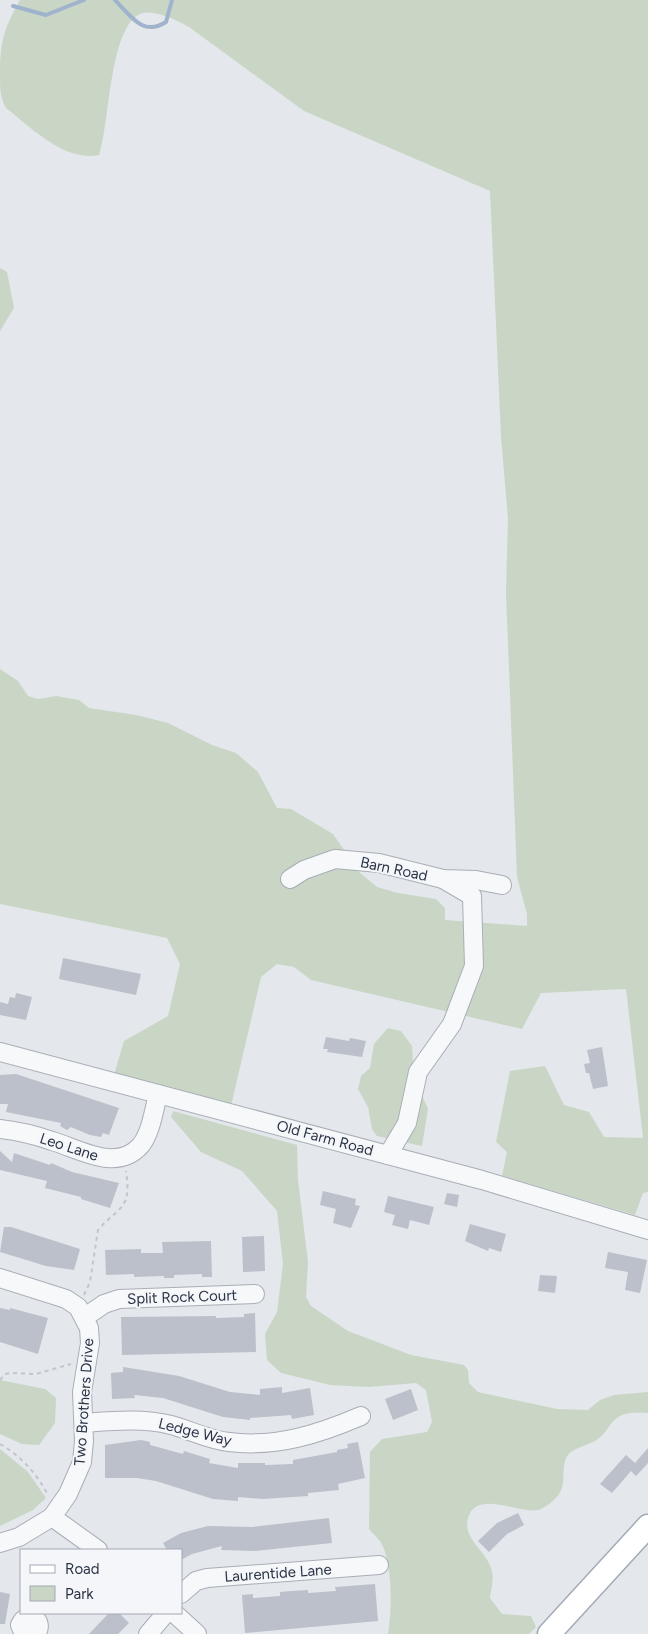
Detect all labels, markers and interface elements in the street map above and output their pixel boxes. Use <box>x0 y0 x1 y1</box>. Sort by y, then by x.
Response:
street label: Barn Road <box>359 853 429 885</box>
street label: Old Farm Road <box>275 1116 375 1160</box>
street label: Leo Lane <box>37 1129 101 1165</box>
street label: Split Rock Court <box>127 1286 238 1308</box>
street label: Two Brothers Drive <box>71 1338 97 1466</box>
street label: Ledge Way <box>157 1414 234 1450</box>
legend <box>20 1549 182 1614</box>
text: Road <box>65 1560 100 1578</box>
street label: Laurentide Lane <box>224 1560 332 1586</box>
text: Park <box>65 1585 94 1603</box>

